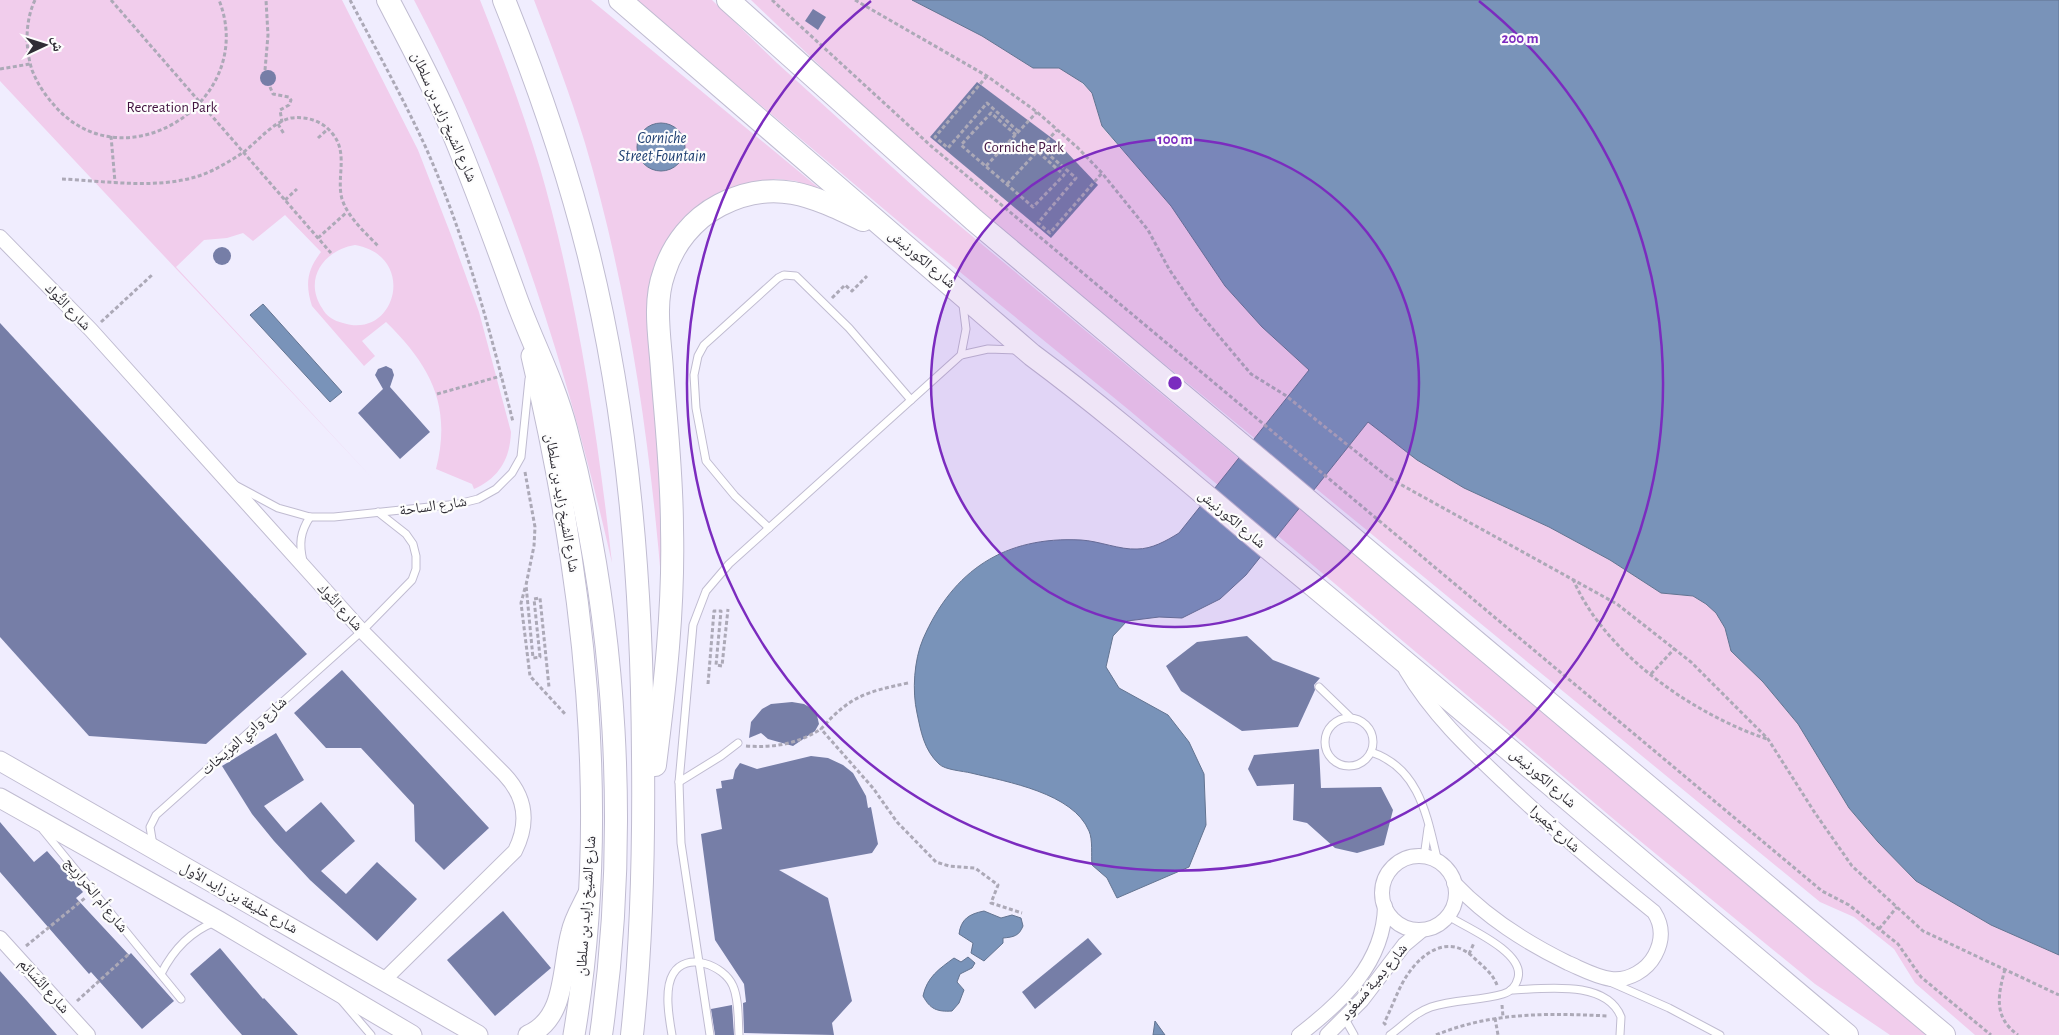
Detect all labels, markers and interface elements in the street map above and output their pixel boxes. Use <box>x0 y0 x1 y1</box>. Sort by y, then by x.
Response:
north arrow <box>20 20 70 70</box>
text: 200 m <box>1501 31 1539 46</box>
text: ش <box>48 36 64 52</box>
street label: شارع الشيخ زايد بن سلطان <box>407 50 479 185</box>
park label: Recreation Park <box>127 100 218 115</box>
water label: Corniche Street Fountain <box>618 130 706 164</box>
text: 100 m <box>1157 132 1193 147</box>
park label: Corniche Park <box>984 140 1064 155</box>
street label: شارع الكورنيش <box>884 227 958 293</box>
street label: شارع التُّوك <box>41 280 95 335</box>
centre of rings <box>1166 374 1184 392</box>
street label: شارع الشيخ زايد بن سلطان <box>540 432 582 574</box>
street label: شارع الكورنيش <box>1194 487 1268 553</box>
street label: شارع الساحة <box>398 494 468 520</box>
street label: شارع التُّوك <box>313 580 366 635</box>
street label: شارع وادِي المِرَيخات <box>198 694 292 781</box>
street label: شارع الكورنيش <box>1506 745 1579 812</box>
street label: شارع جُميرا <box>1526 802 1583 857</box>
street label: شارع الشيخ زايد بن سلطان <box>574 835 600 977</box>
street label: شارع أم الحَرارِيج <box>59 854 132 938</box>
street label: شارع خليفة بن زايد الأول <box>177 860 300 938</box>
street label: شارع دِمية مَسعُود <box>1338 941 1412 1024</box>
street label: شارع النَّسَائِم <box>14 956 73 1018</box>

